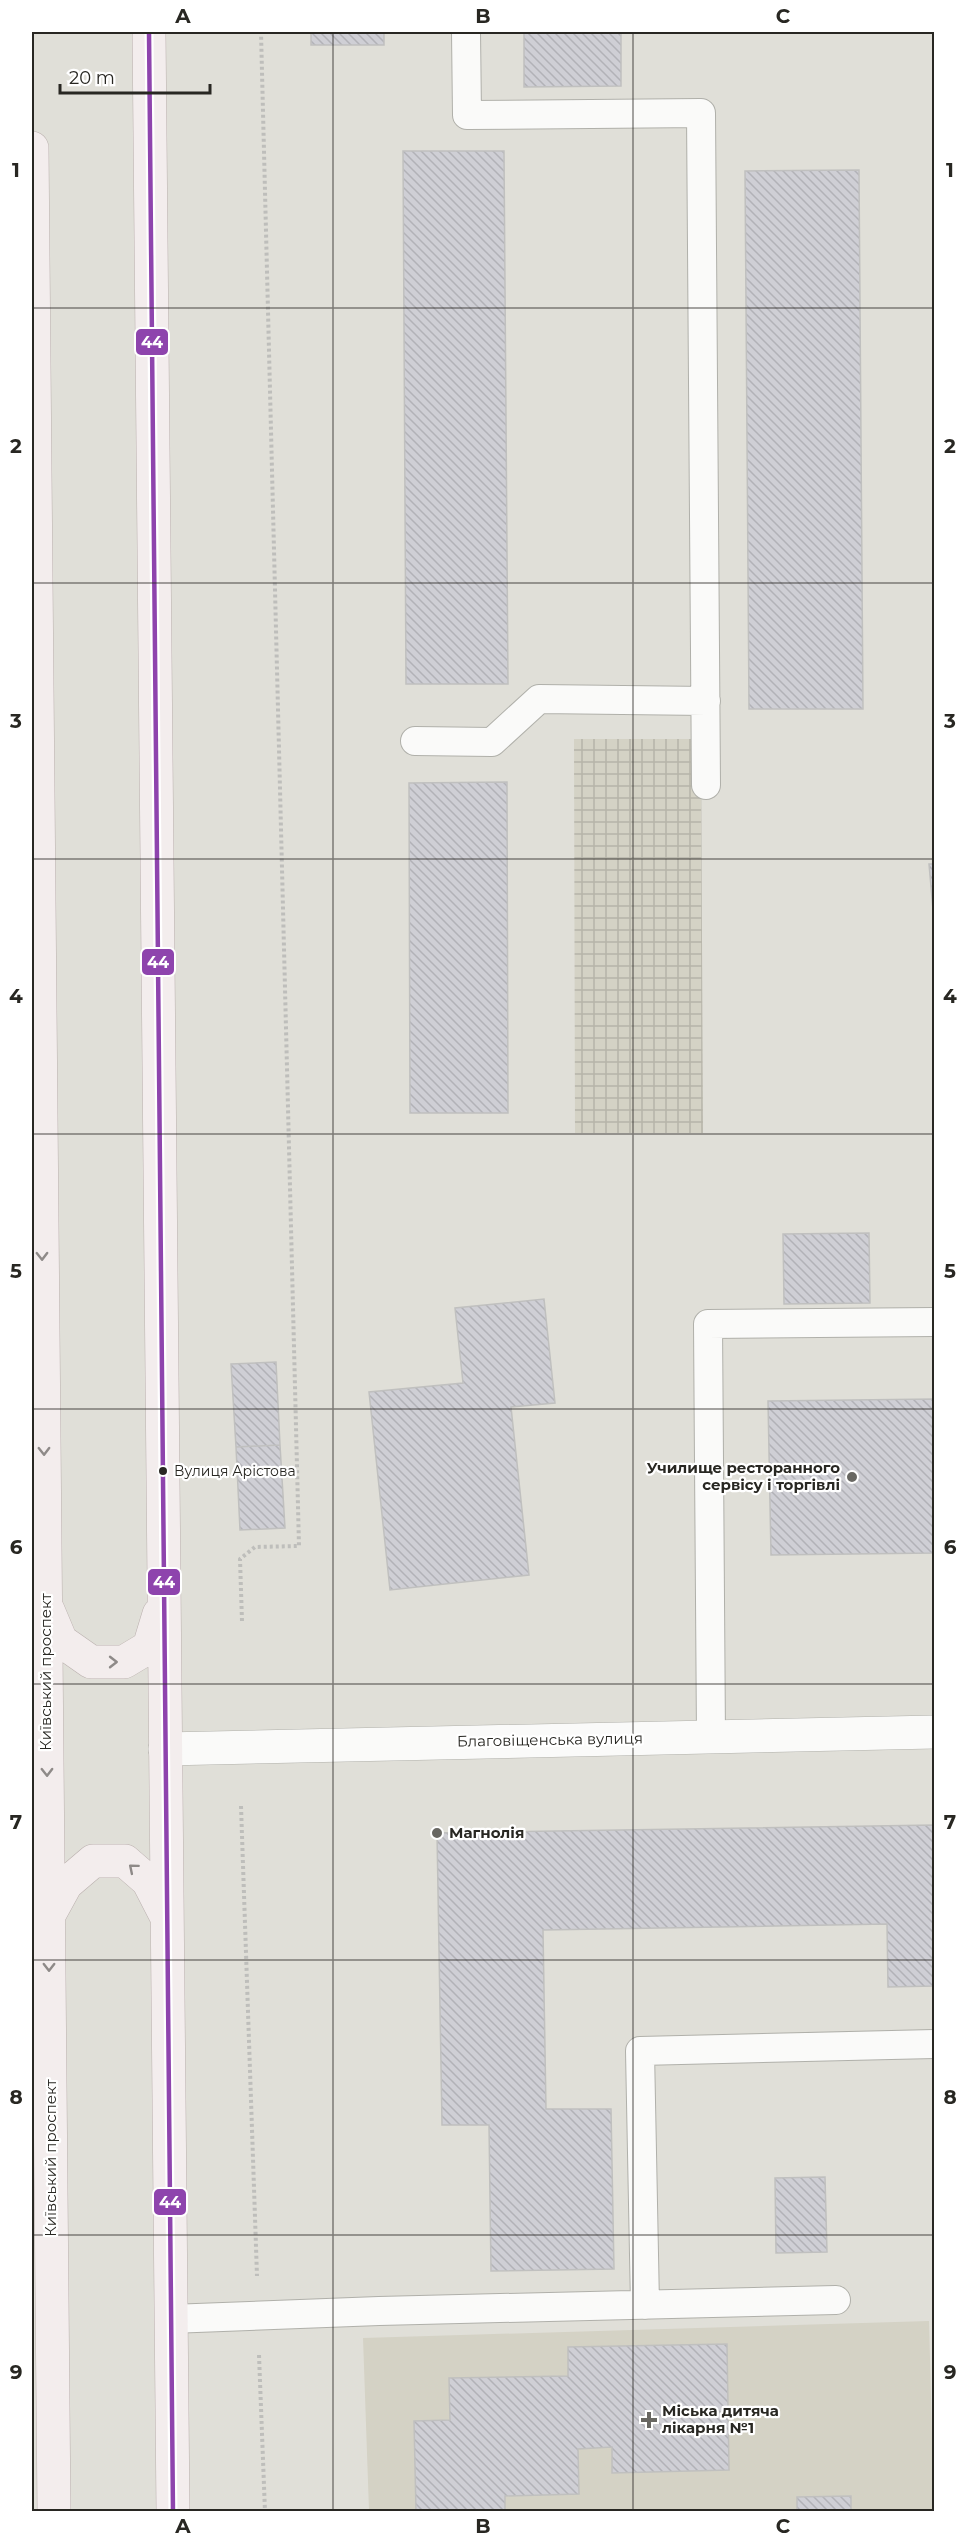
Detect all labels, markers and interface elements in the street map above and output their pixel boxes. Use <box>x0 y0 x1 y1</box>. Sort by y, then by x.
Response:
text: A <box>174 4 191 28</box>
text: B <box>475 4 491 28</box>
text: C <box>776 4 791 28</box>
scale bar <box>60 57 210 95</box>
text: 20 m <box>69 67 115 89</box>
text: 1 <box>12 158 20 182</box>
text: 1 <box>946 158 954 182</box>
line badge: 44 <box>135 328 169 356</box>
text: 44 <box>141 333 163 352</box>
text: 2 <box>10 434 22 458</box>
text: 2 <box>944 434 956 458</box>
text: 3 <box>9 709 22 733</box>
text: 3 <box>943 709 956 733</box>
line badge: 44 <box>141 948 175 976</box>
text: 44 <box>147 953 169 972</box>
text: 4 <box>9 984 23 1008</box>
text: 4 <box>943 984 957 1008</box>
one-way arrow <box>36 1252 48 1261</box>
text: 5 <box>10 1259 22 1283</box>
text: 5 <box>944 1259 956 1283</box>
one-way arrow <box>38 1447 50 1456</box>
place label: Училище ресторанного сервісу і торгівлі <box>647 1458 840 1494</box>
place label: Вулиця Арістова <box>174 1462 296 1480</box>
marker: Вулиця Арістова <box>157 1465 169 1477</box>
marker: Училище ресторанного сервісу і торгівлі <box>845 1470 859 1484</box>
text: 6 <box>10 1535 23 1559</box>
text: 6 <box>944 1535 957 1559</box>
line badge: 44 <box>147 1568 181 1596</box>
text: 44 <box>153 1573 175 1592</box>
street label: Київський проспект <box>36 1592 55 1751</box>
one-way arrow <box>108 1656 117 1668</box>
street label: Благовіщенська вулиця <box>457 1728 643 1751</box>
one-way arrow <box>41 1768 53 1777</box>
text: 7 <box>10 1810 22 1834</box>
text: 7 <box>944 1810 956 1834</box>
place label: Магнолія <box>449 1823 524 1842</box>
marker: Магнолія <box>430 1826 444 1840</box>
one-way arrow <box>129 1864 140 1875</box>
one-way arrow <box>43 1963 55 1972</box>
street label: Київський проспект <box>41 2078 60 2237</box>
text: 8 <box>9 2085 23 2109</box>
text: 8 <box>943 2085 957 2109</box>
line badge: 44 <box>153 2188 187 2216</box>
text: 44 <box>159 2193 181 2212</box>
text: 9 <box>10 2360 22 2384</box>
text: 9 <box>944 2360 956 2384</box>
place label: Міська дитяча лікарня №1 <box>662 2401 779 2437</box>
marker: Міська дитяча лікарня №1 <box>640 2411 658 2429</box>
text: A <box>174 2514 191 2538</box>
text: B <box>475 2514 491 2538</box>
text: C <box>776 2514 791 2538</box>

